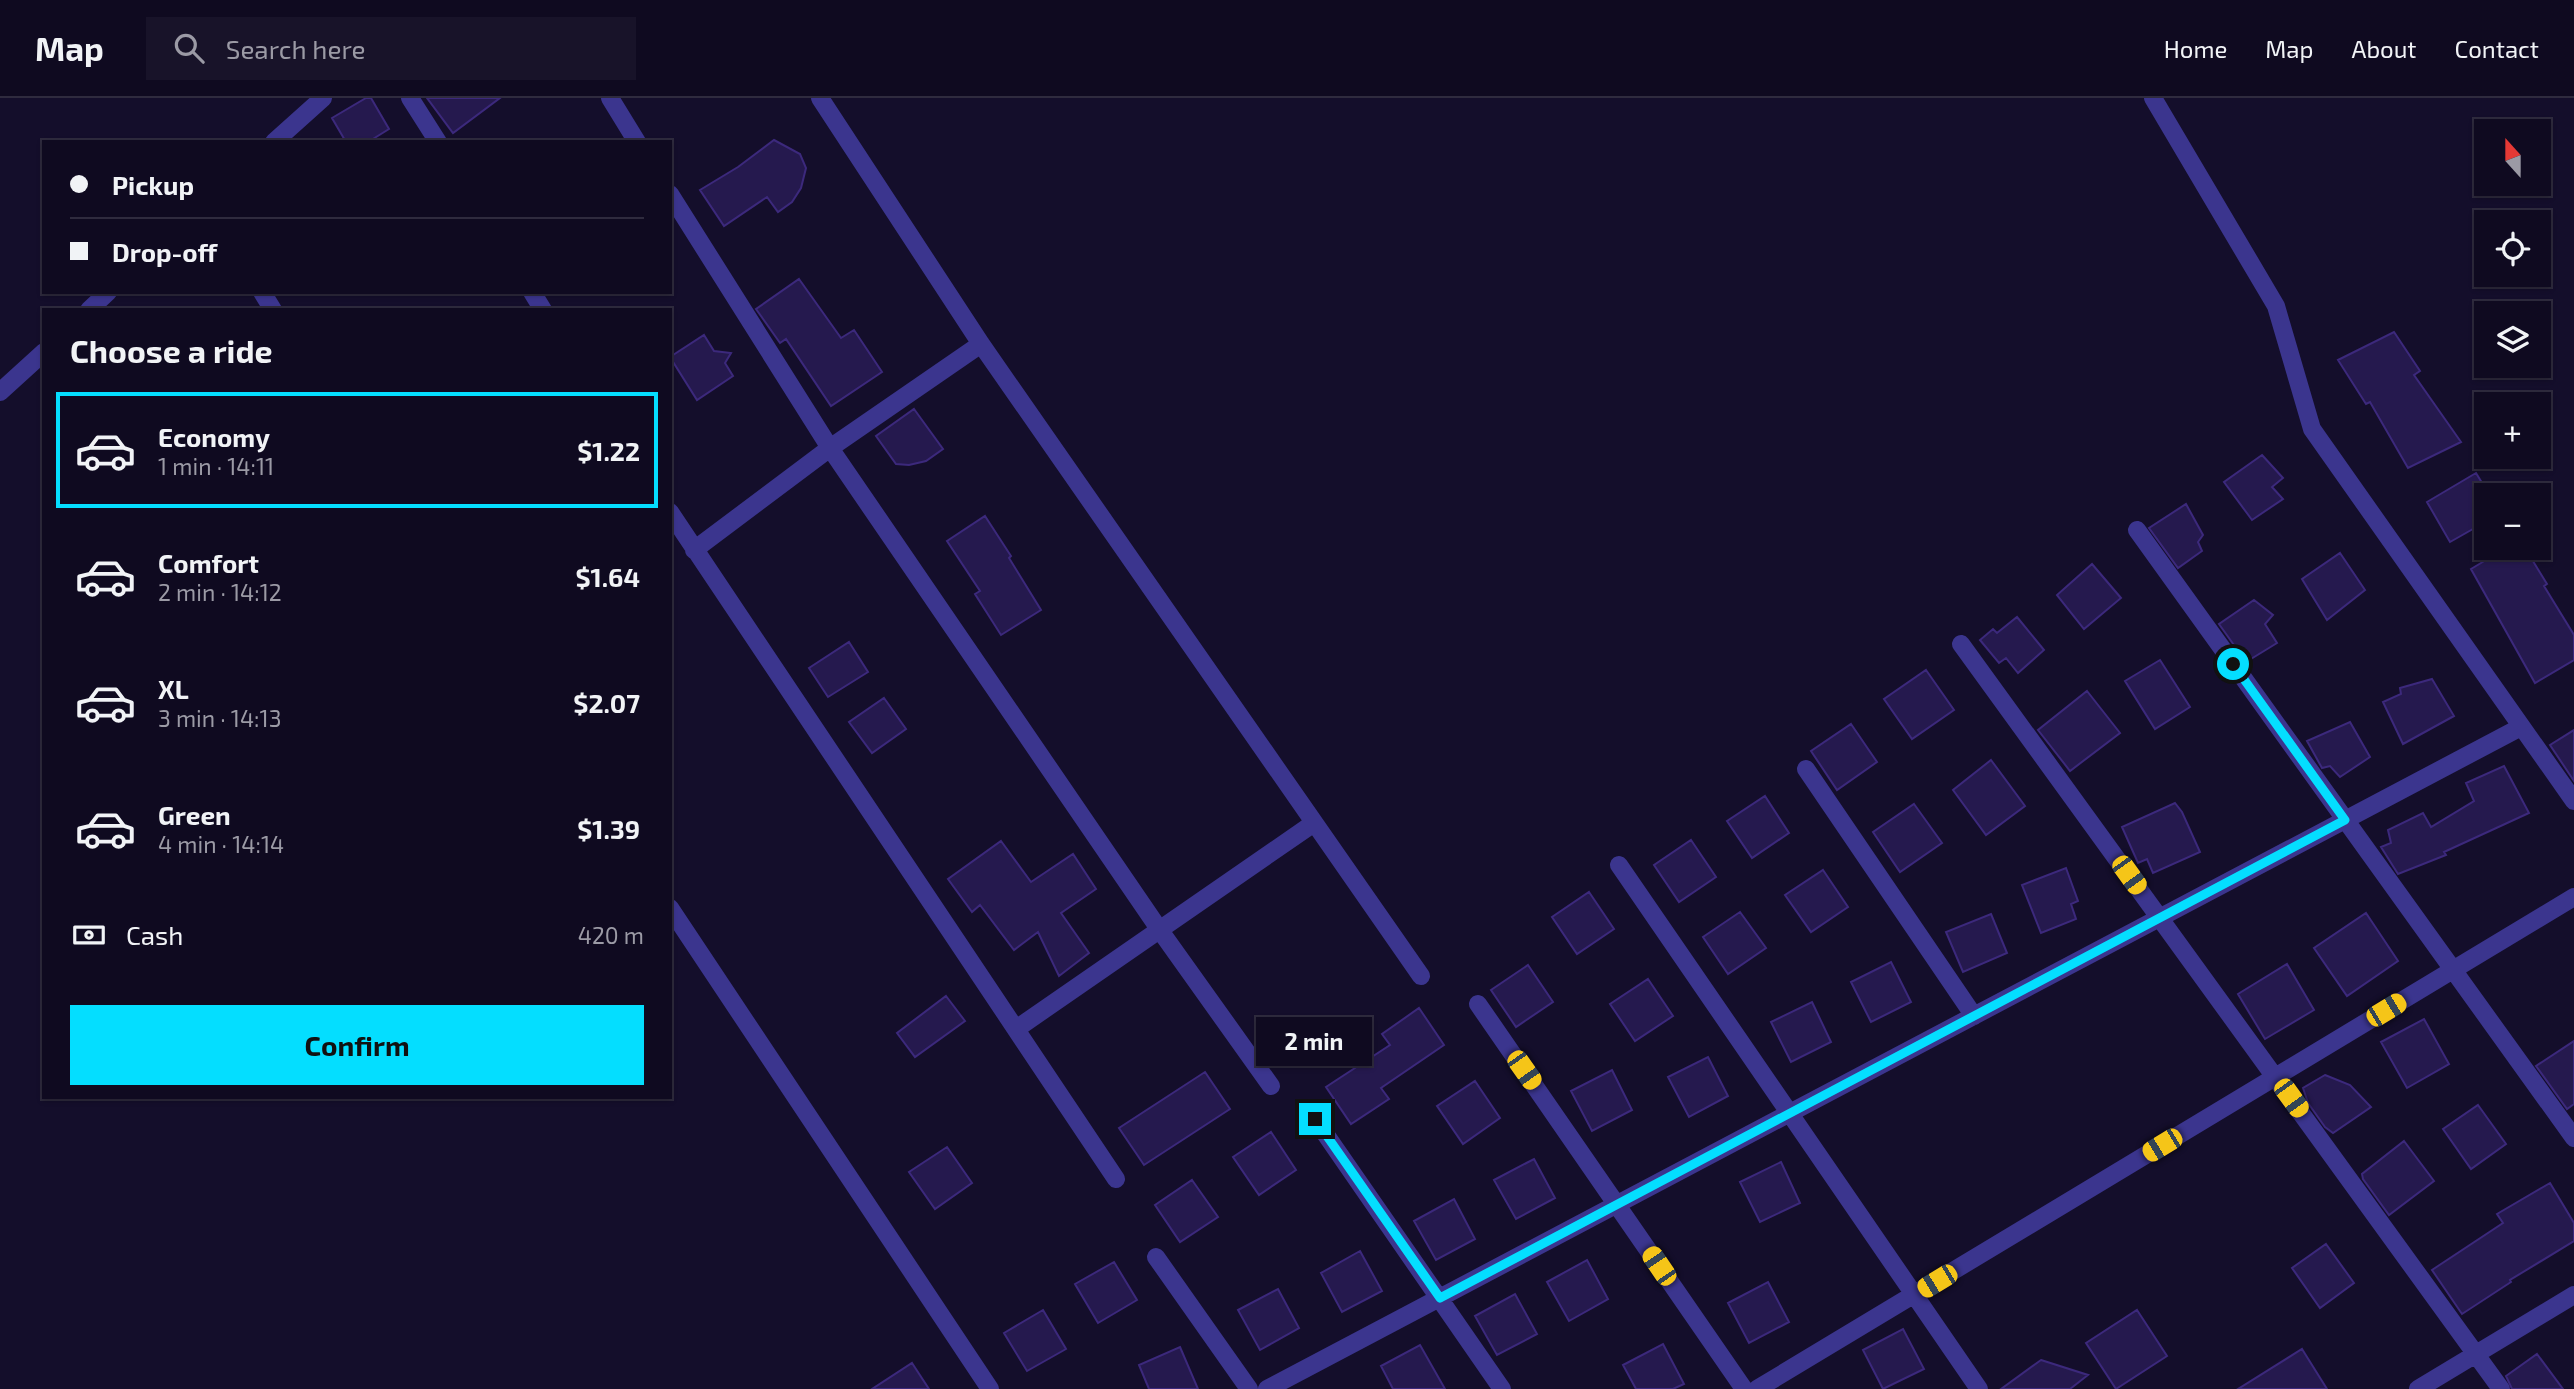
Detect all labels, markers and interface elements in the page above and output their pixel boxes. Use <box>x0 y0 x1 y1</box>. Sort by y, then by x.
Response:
search box <box>146 17 636 80</box>
text: Map <box>35 28 104 68</box>
icon: search <box>170 29 208 67</box>
text: Search here <box>226 33 365 64</box>
text: Home <box>2164 34 2227 63</box>
text: Map <box>2265 34 2313 63</box>
text: About <box>2351 34 2417 63</box>
text: Contact <box>2455 34 2539 63</box>
north arrow <box>2474 119 2552 196</box>
map controls <box>2474 119 2551 560</box>
text: Pickup <box>112 169 194 200</box>
button: locate <box>2474 210 2551 287</box>
text: Drop-off <box>112 236 217 267</box>
button: layers <box>2474 301 2551 378</box>
text: Choose a ride <box>70 331 273 369</box>
button: + <box>2474 392 2551 469</box>
icon: car <box>74 419 137 482</box>
text: Economy <box>158 421 270 452</box>
text: $1.22 <box>577 435 640 466</box>
text: 1 min · 14:11 <box>158 452 274 480</box>
button: − <box>2474 483 2551 560</box>
icon: car <box>74 545 137 608</box>
text: Comfort <box>158 547 259 578</box>
text: $1.64 <box>575 561 640 592</box>
text: 2 min · 14:12 <box>158 578 282 606</box>
route start <box>2217 648 2249 680</box>
icon: car <box>74 671 137 734</box>
text: XL <box>158 673 189 704</box>
text: $2.07 <box>573 687 640 718</box>
text: 3 min · 14:13 <box>158 704 282 732</box>
icon: car <box>74 797 137 860</box>
text: Green <box>158 799 231 830</box>
text: $1.39 <box>577 813 640 844</box>
text: 4 min · 14:14 <box>158 830 284 858</box>
car <box>2109 852 2150 898</box>
icon: cash <box>70 916 108 954</box>
text: Cash <box>126 919 183 950</box>
text: 420 m <box>578 921 644 949</box>
car <box>2363 990 2410 1030</box>
button: Confirm <box>70 1005 644 1085</box>
callout: 2 min <box>1257 1018 1373 1066</box>
text: 2 min <box>1285 1027 1343 1055</box>
car <box>1504 1047 1545 1093</box>
car <box>2271 1075 2312 1121</box>
route end <box>1299 1103 1331 1135</box>
car <box>2139 1125 2186 1165</box>
car <box>1639 1243 1680 1289</box>
car <box>1914 1261 1961 1301</box>

